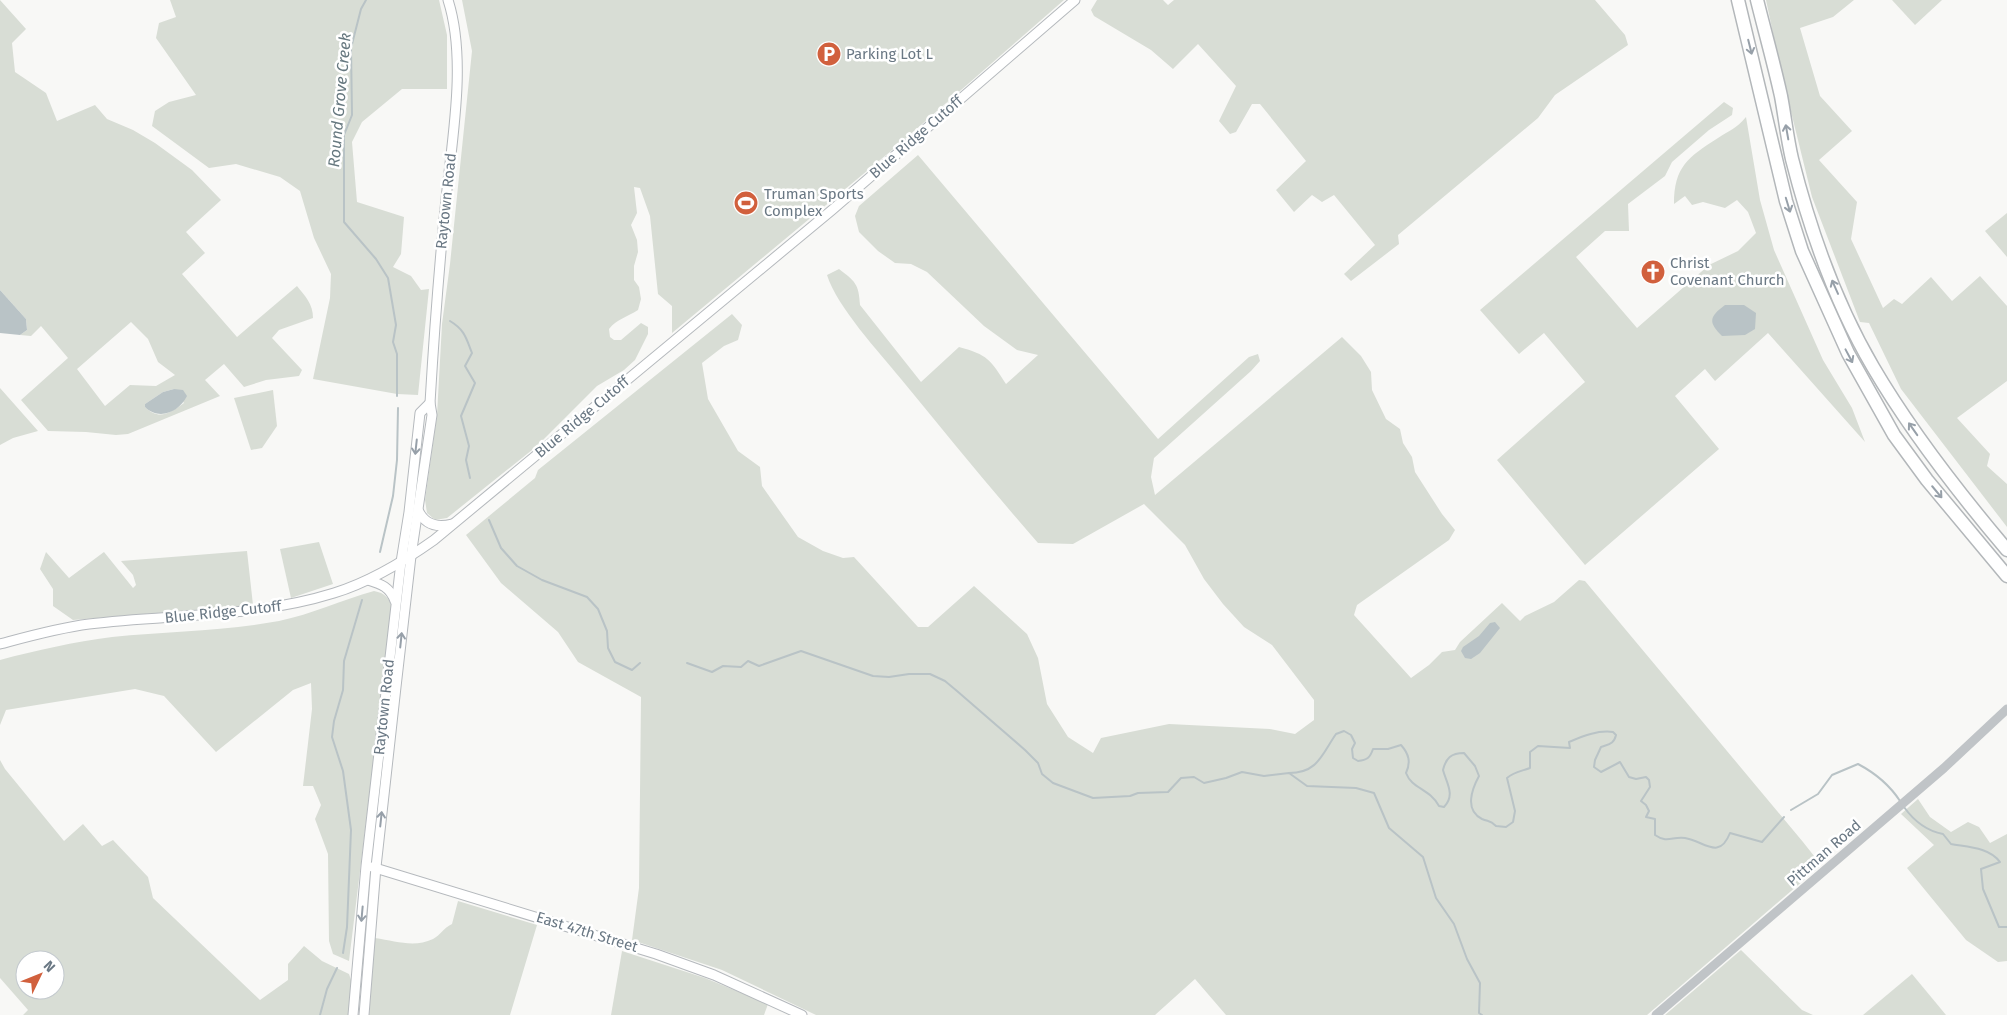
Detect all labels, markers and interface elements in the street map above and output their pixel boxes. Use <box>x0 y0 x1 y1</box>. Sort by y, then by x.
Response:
water label: Round Grove Creek <box>324 32 355 168</box>
one-way arrow <box>1746 39 1755 55</box>
parking icon: Parking Lot L <box>816 41 842 67</box>
place label: Parking Lot L <box>846 45 934 63</box>
street label: Blue Ridge Cutoff <box>866 91 967 182</box>
one-way arrow <box>1781 124 1791 140</box>
street label: Raytown Road <box>432 152 460 250</box>
place label: Truman Sports Complex <box>764 185 864 220</box>
sports icon: Truman Sports Complex <box>733 190 759 216</box>
one-way arrow <box>1783 197 1793 213</box>
place label: Christ Covenant Church <box>1670 254 1785 289</box>
church icon: Christ Covenant Church <box>1640 259 1666 285</box>
one-way arrow <box>1829 280 1839 295</box>
one-way arrow <box>1844 348 1854 363</box>
street label: Blue Ridge Cutoff <box>531 372 633 462</box>
one-way arrow <box>1908 422 1918 436</box>
one-way arrow <box>411 439 421 455</box>
one-way arrow <box>1931 485 1942 498</box>
street label: Blue Ridge Cutoff <box>164 597 283 627</box>
one-way arrow <box>396 632 406 648</box>
street label: Raytown Road <box>370 658 398 756</box>
one-way arrow <box>376 811 386 827</box>
street label: Pittman Road <box>1783 816 1865 890</box>
one-way arrow <box>357 906 367 922</box>
street label: East 47th Street <box>534 908 641 956</box>
north arrow <box>15 950 65 1000</box>
text: N <box>40 957 59 976</box>

